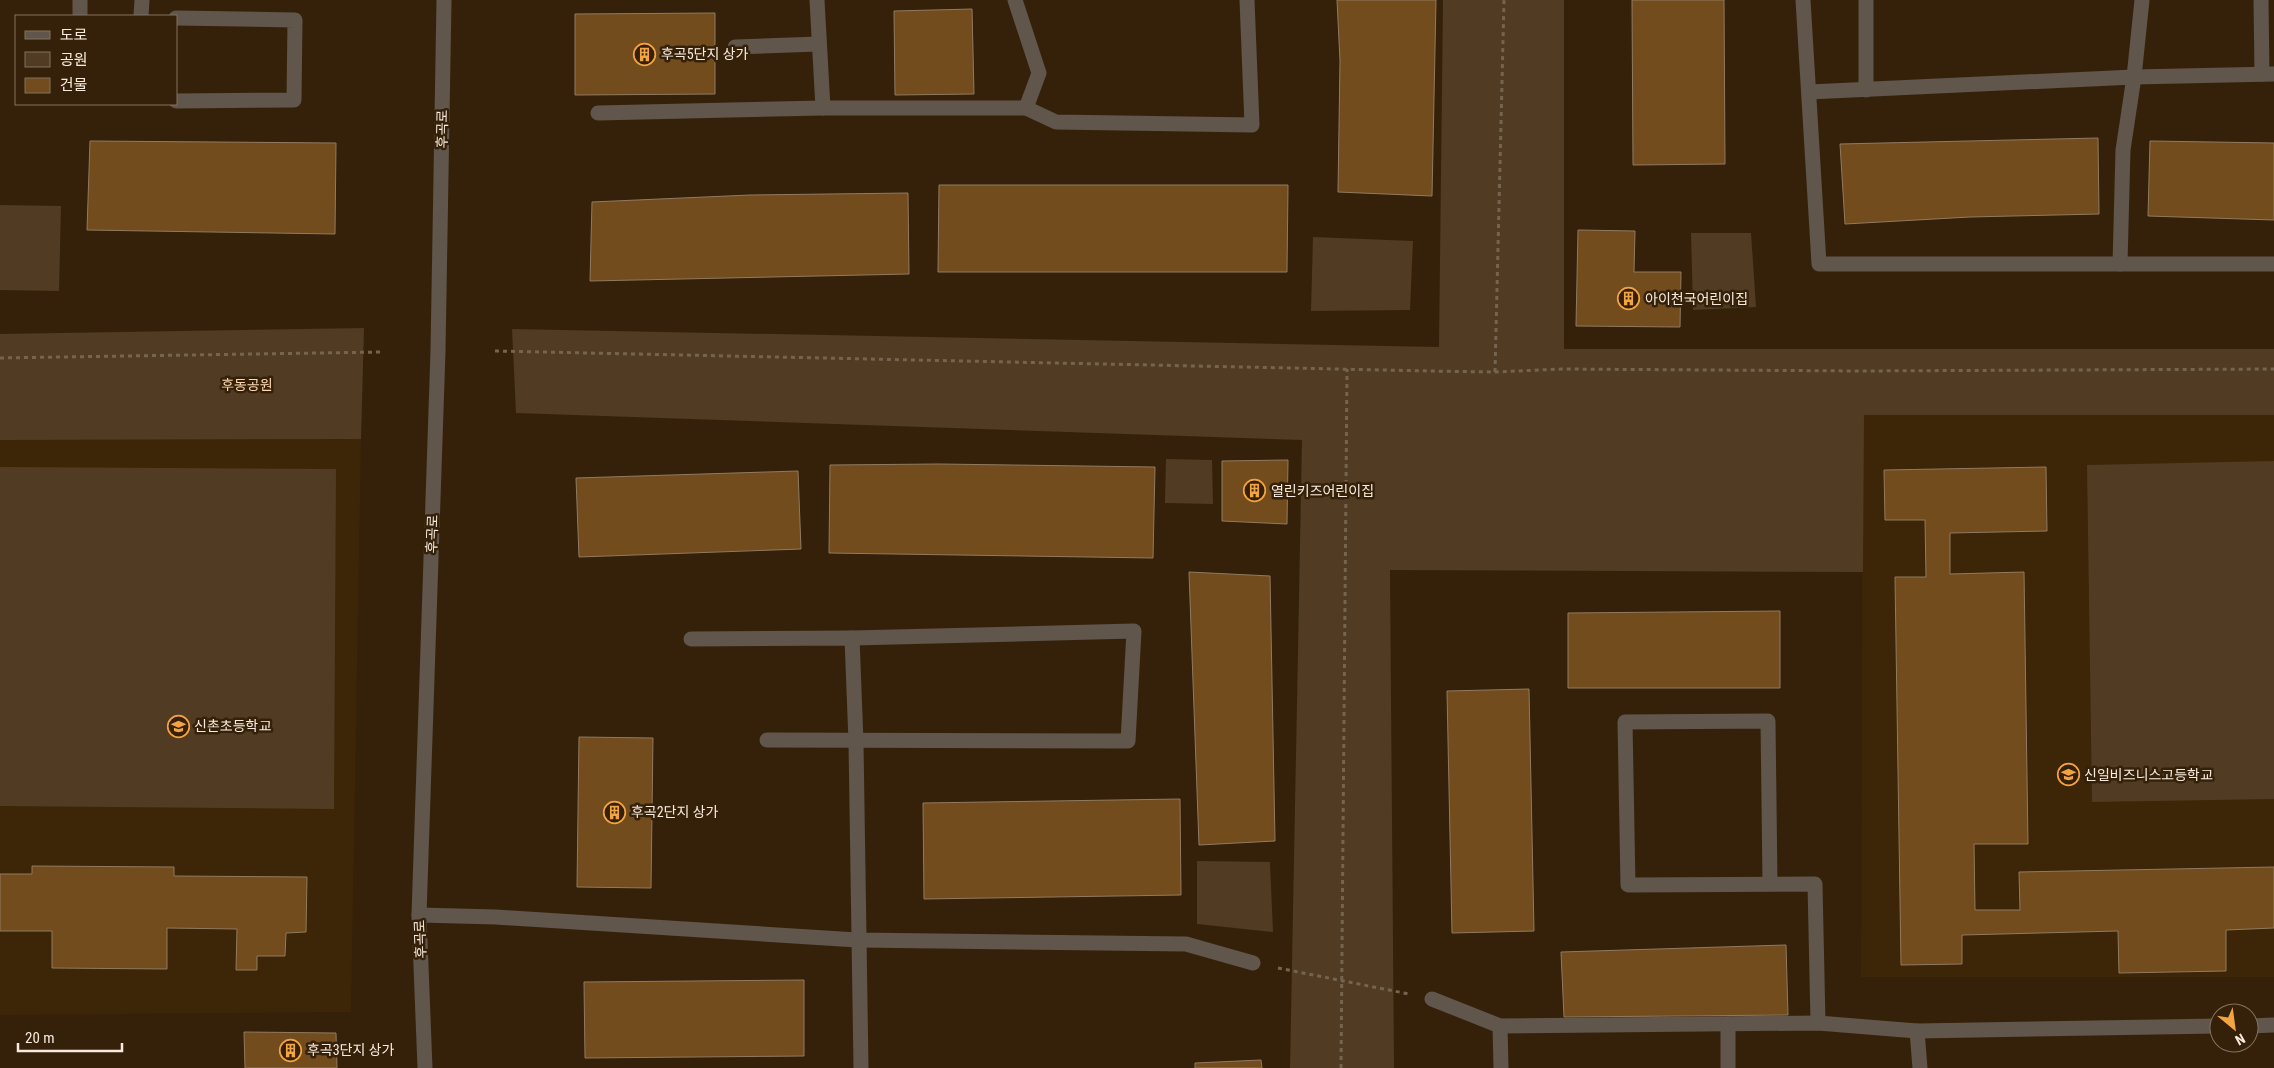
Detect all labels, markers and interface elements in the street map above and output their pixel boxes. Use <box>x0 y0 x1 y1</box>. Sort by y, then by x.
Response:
legend <box>15 15 178 105</box>
text: 도로 <box>60 26 88 44</box>
building icon: 후곡5단지 상가 <box>633 42 657 66</box>
place label: 후곡5단지 상가 <box>661 46 749 62</box>
text: 공원 <box>60 51 88 69</box>
text: 건물 <box>60 76 88 94</box>
street label: 후곡로 <box>434 109 450 148</box>
building icon: 아이천국어린이집 <box>1617 287 1641 311</box>
place label: 아이천국어린이집 <box>1645 291 1748 307</box>
park label: 후동공원 <box>221 377 273 393</box>
building icon: 열린키즈어린이집 <box>1243 479 1267 503</box>
place label: 열린키즈어린이집 <box>1271 483 1374 499</box>
street label: 후곡로 <box>423 514 441 554</box>
school or university icon: 신촌초등학교 <box>166 714 190 738</box>
place label: 신촌초등학교 <box>194 718 271 734</box>
school or university icon: 신일비즈니스고등학교 <box>2056 763 2080 787</box>
place label: 신일비즈니스고등학교 <box>2084 767 2213 783</box>
building icon: 후곡2단지 상가 <box>603 800 627 824</box>
place label: 후곡2단지 상가 <box>631 804 719 820</box>
street label: 후곡로 <box>411 919 429 959</box>
north arrow <box>2209 1003 2259 1053</box>
scale bar <box>18 1020 121 1052</box>
text: 20 m <box>25 1029 55 1047</box>
text: N <box>2233 1030 2248 1048</box>
building icon: 후곡3단지 상가 <box>279 1038 303 1062</box>
place label: 후곡3단지 상가 <box>307 1042 395 1058</box>

